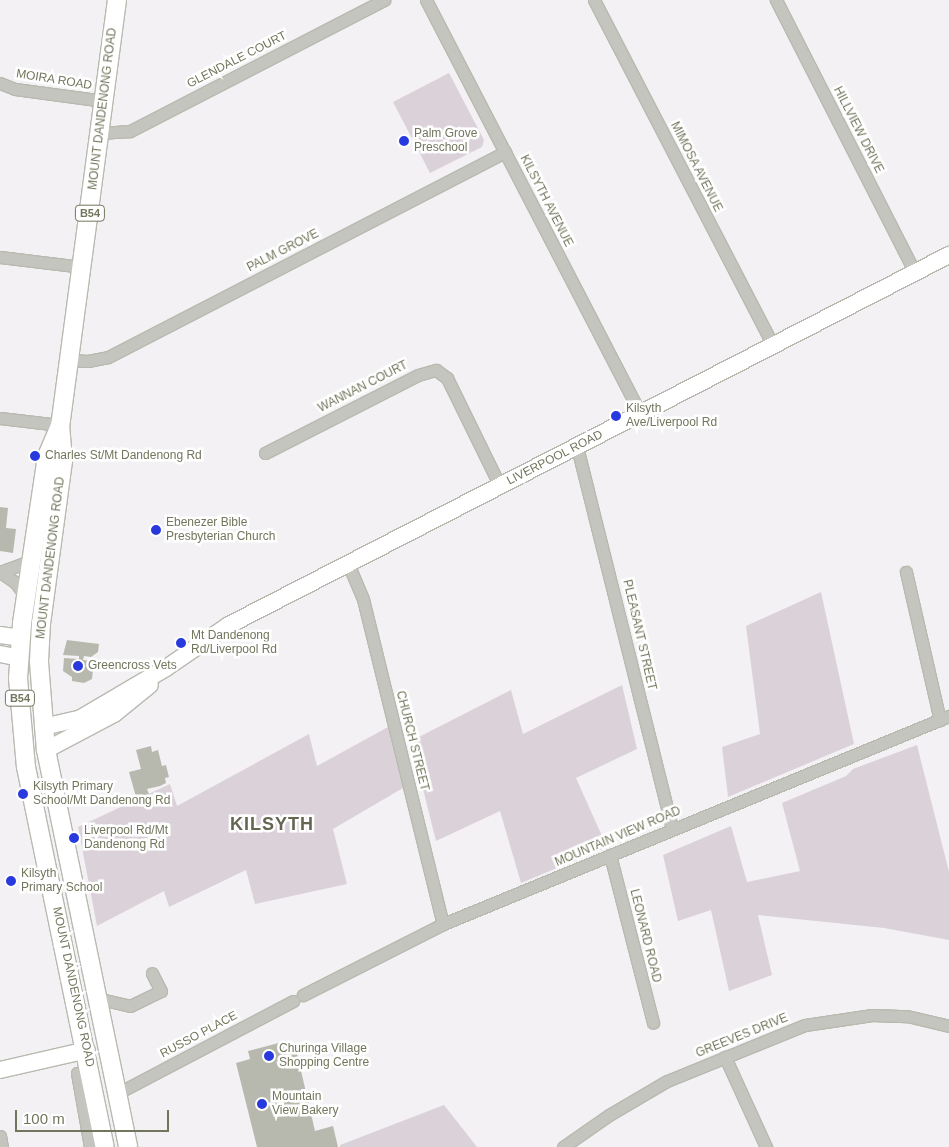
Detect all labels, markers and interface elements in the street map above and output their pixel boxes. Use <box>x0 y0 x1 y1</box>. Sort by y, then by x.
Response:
street label: MOUNT DANDENONG ROAD <box>86 27 120 191</box>
street label: GLENDALE COURT <box>185 29 289 91</box>
street label: MOIRA ROAD <box>15 67 93 93</box>
street label: HILLVIEW DRIVE <box>830 84 886 176</box>
street label: MIMOSA AVENUE <box>667 119 725 215</box>
place label: Palm Grove Preschool <box>414 127 477 155</box>
marker: Palm Grove Preschool <box>398 135 410 147</box>
street label: KILSYTH AVENUE <box>516 152 576 250</box>
road number: B54 <box>74 204 106 222</box>
street label: PALM GROVE <box>245 227 321 275</box>
street label: WANNAN COURT <box>316 358 410 416</box>
place label: Kilsyth Ave/Liverpool Rd <box>626 402 717 430</box>
marker: Kilsyth Ave/Liverpool Rd <box>610 410 622 422</box>
street label: LIVERPOOL ROAD <box>504 428 606 488</box>
place label: Charles St/Mt Dandenong Rd <box>45 449 202 463</box>
marker: Charles St/Mt Dandenong Rd <box>29 450 41 462</box>
street label: MOUNT DANDENONG ROAD <box>34 476 68 640</box>
place label: Ebenezer Bible Presbyterian Church <box>166 516 275 544</box>
marker: Ebenezer Bible Presbyterian Church <box>150 524 162 536</box>
street label: PLEASANT STREET <box>619 578 659 692</box>
place label: Mt Dandenong Rd/Liverpool Rd <box>191 629 277 657</box>
marker: Mt Dandenong Rd/Liverpool Rd <box>175 637 187 649</box>
place label: Greencross Vets <box>88 659 177 673</box>
marker: Greencross Vets <box>72 660 84 672</box>
street label: CHURCH STREET <box>393 689 431 793</box>
road number: B54 <box>4 690 36 706</box>
place label: Kilsyth Primary School/Mt Dandenong Rd <box>33 780 170 808</box>
marker: Kilsyth Primary School/Mt Dandenong Rd <box>17 788 29 800</box>
street label: MOUNTAIN VIEW ROAD <box>553 804 683 870</box>
district label: KILSYTH <box>229 813 315 835</box>
place label: Liverpool Rd/Mt Dandenong Rd <box>84 824 168 852</box>
marker: Liverpool Rd/Mt Dandenong Rd <box>68 832 80 844</box>
place label: Kilsyth Primary School <box>21 867 102 895</box>
marker: Kilsyth Primary School <box>5 875 17 887</box>
street label: LEONARD ROAD <box>626 888 664 984</box>
street label: MOUNT DANDENONG ROAD <box>49 906 97 1068</box>
street label: RUSSO PLACE <box>158 1009 240 1061</box>
street label: GREEVES DRIVE <box>694 1011 790 1061</box>
place label: Churinga Village Shopping Centre <box>279 1042 369 1070</box>
marker: Churinga Village Shopping Centre <box>263 1050 275 1062</box>
place label: Mountain View Bakery <box>272 1090 338 1118</box>
marker: Mountain View Bakery <box>256 1098 268 1110</box>
scale bar <box>18 1100 171 1132</box>
text: 100 m <box>23 1110 65 1127</box>

